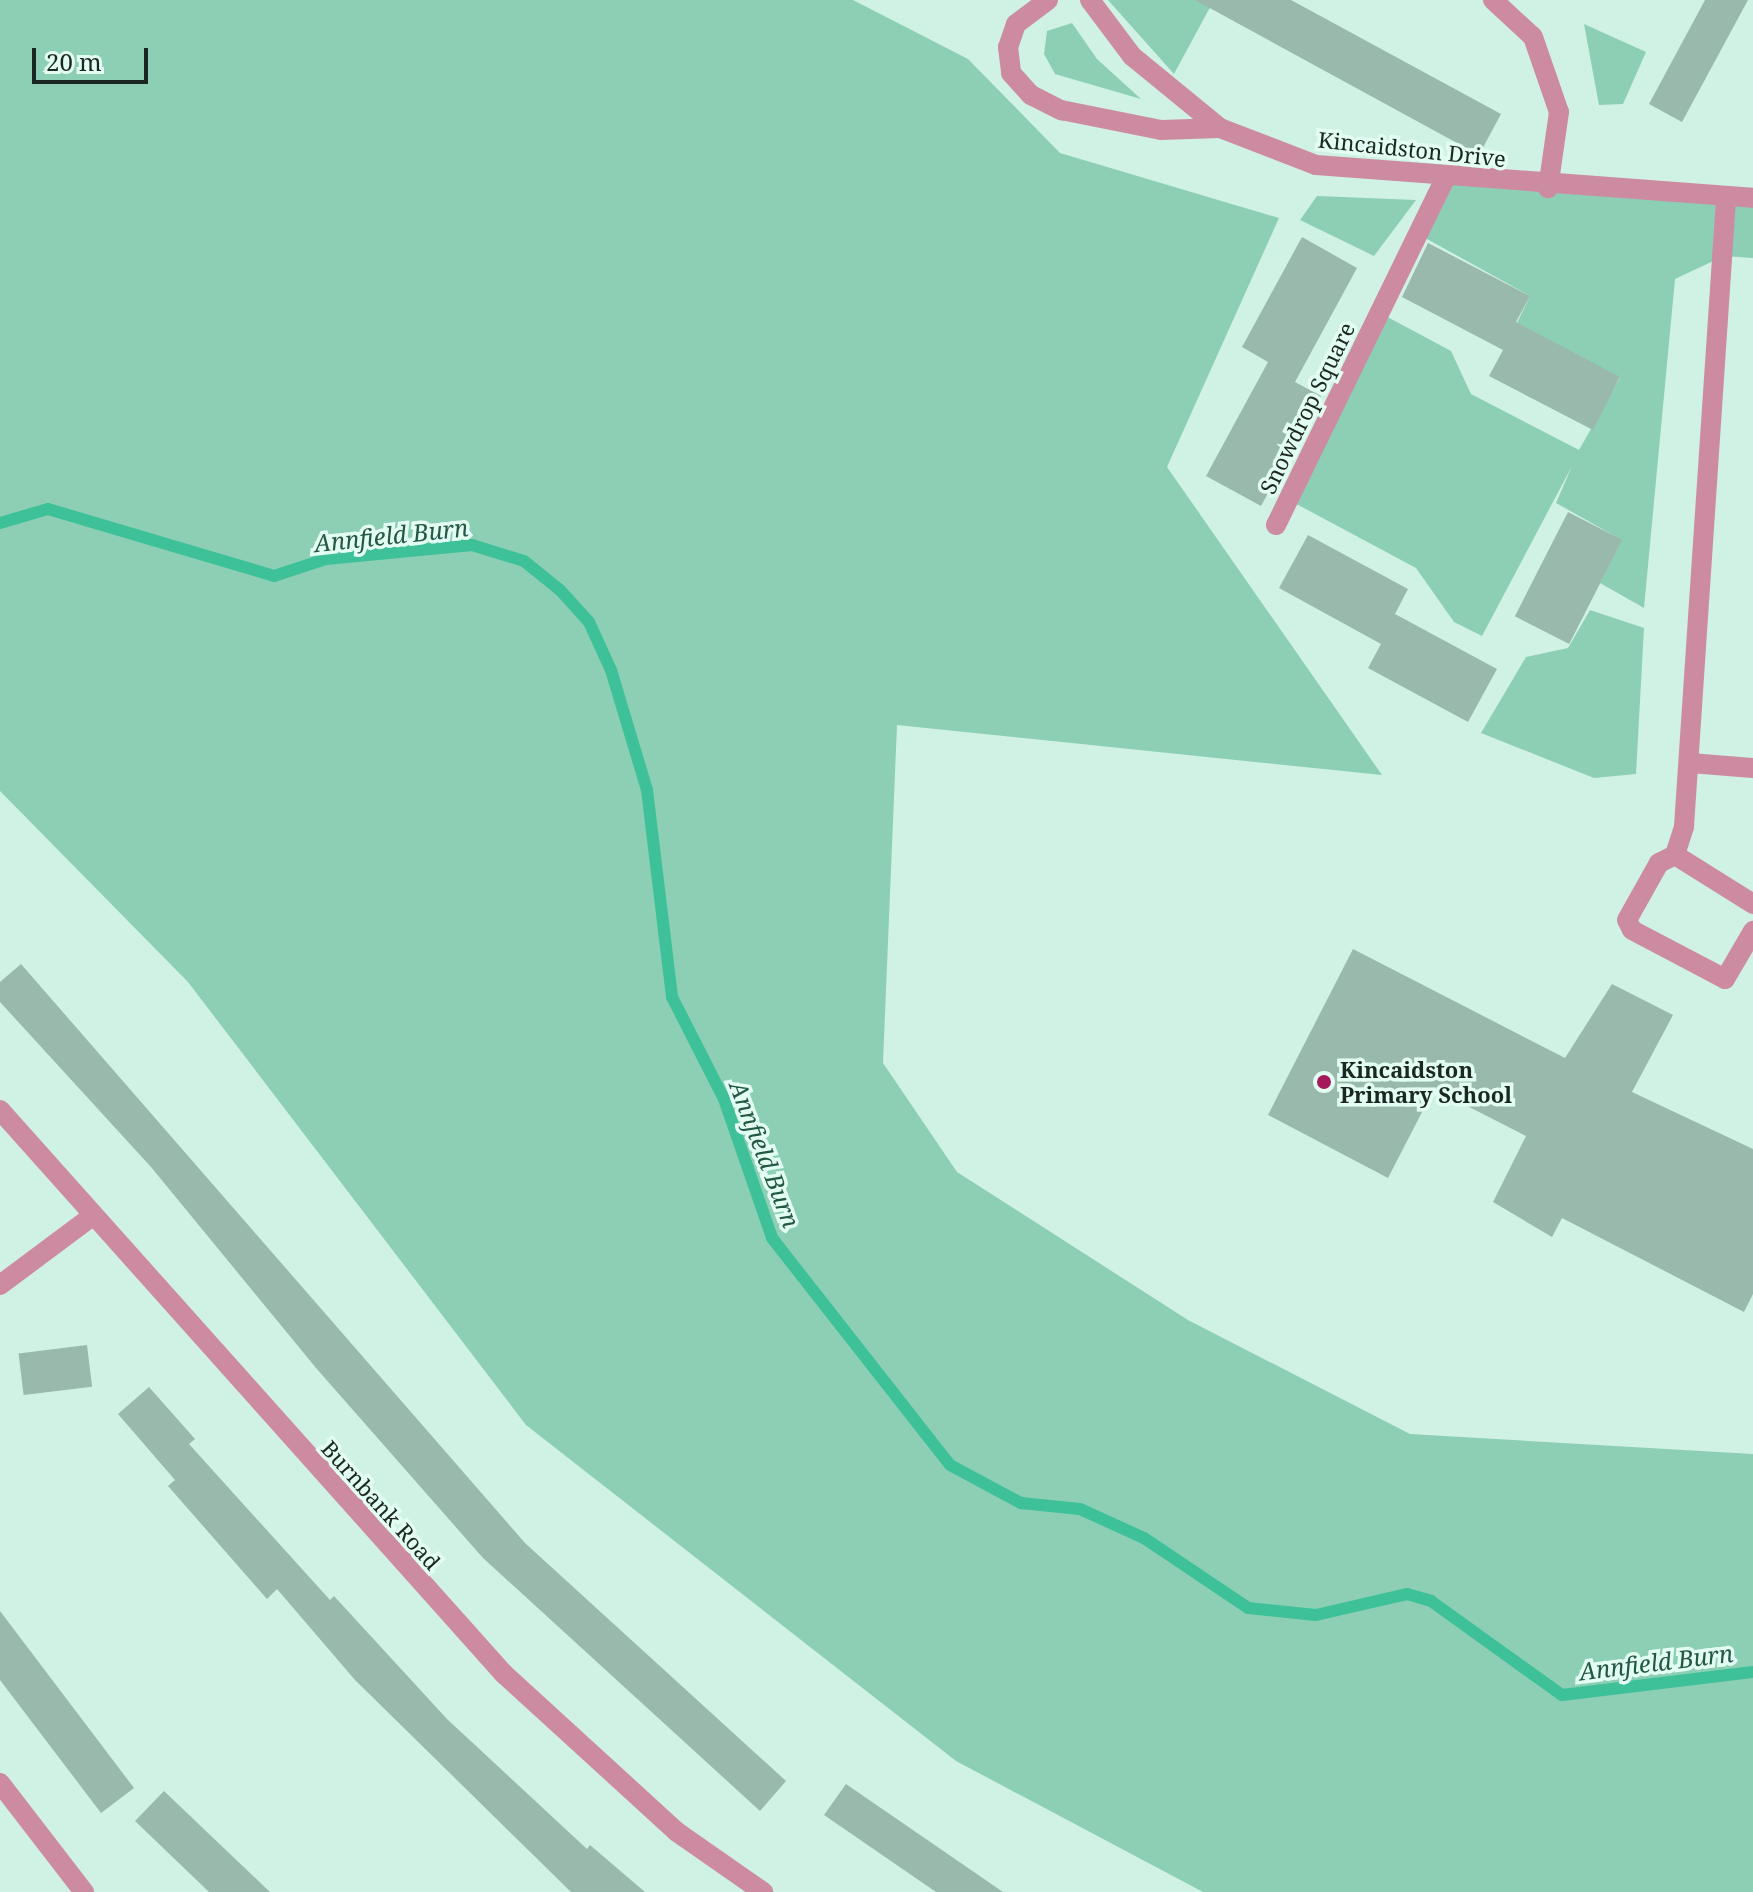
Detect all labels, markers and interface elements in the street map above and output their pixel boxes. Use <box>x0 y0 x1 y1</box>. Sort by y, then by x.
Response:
scale bar <box>36 32 152 82</box>
text: 20 m <box>46 45 102 78</box>
street label: Kincaidston Drive <box>1317 126 1507 172</box>
street label: Snowdrop Square <box>1254 318 1360 498</box>
water label: Annfield Burn <box>312 513 470 557</box>
place label: Kincaidston Primary School <box>1340 1056 1512 1108</box>
marker: Kincaidston Primary School <box>1315 1073 1333 1091</box>
water label: Annfield Burn <box>724 1077 806 1231</box>
street label: Burnbank Road <box>316 1435 446 1575</box>
water label: Annfield Burn <box>1577 1638 1735 1686</box>

